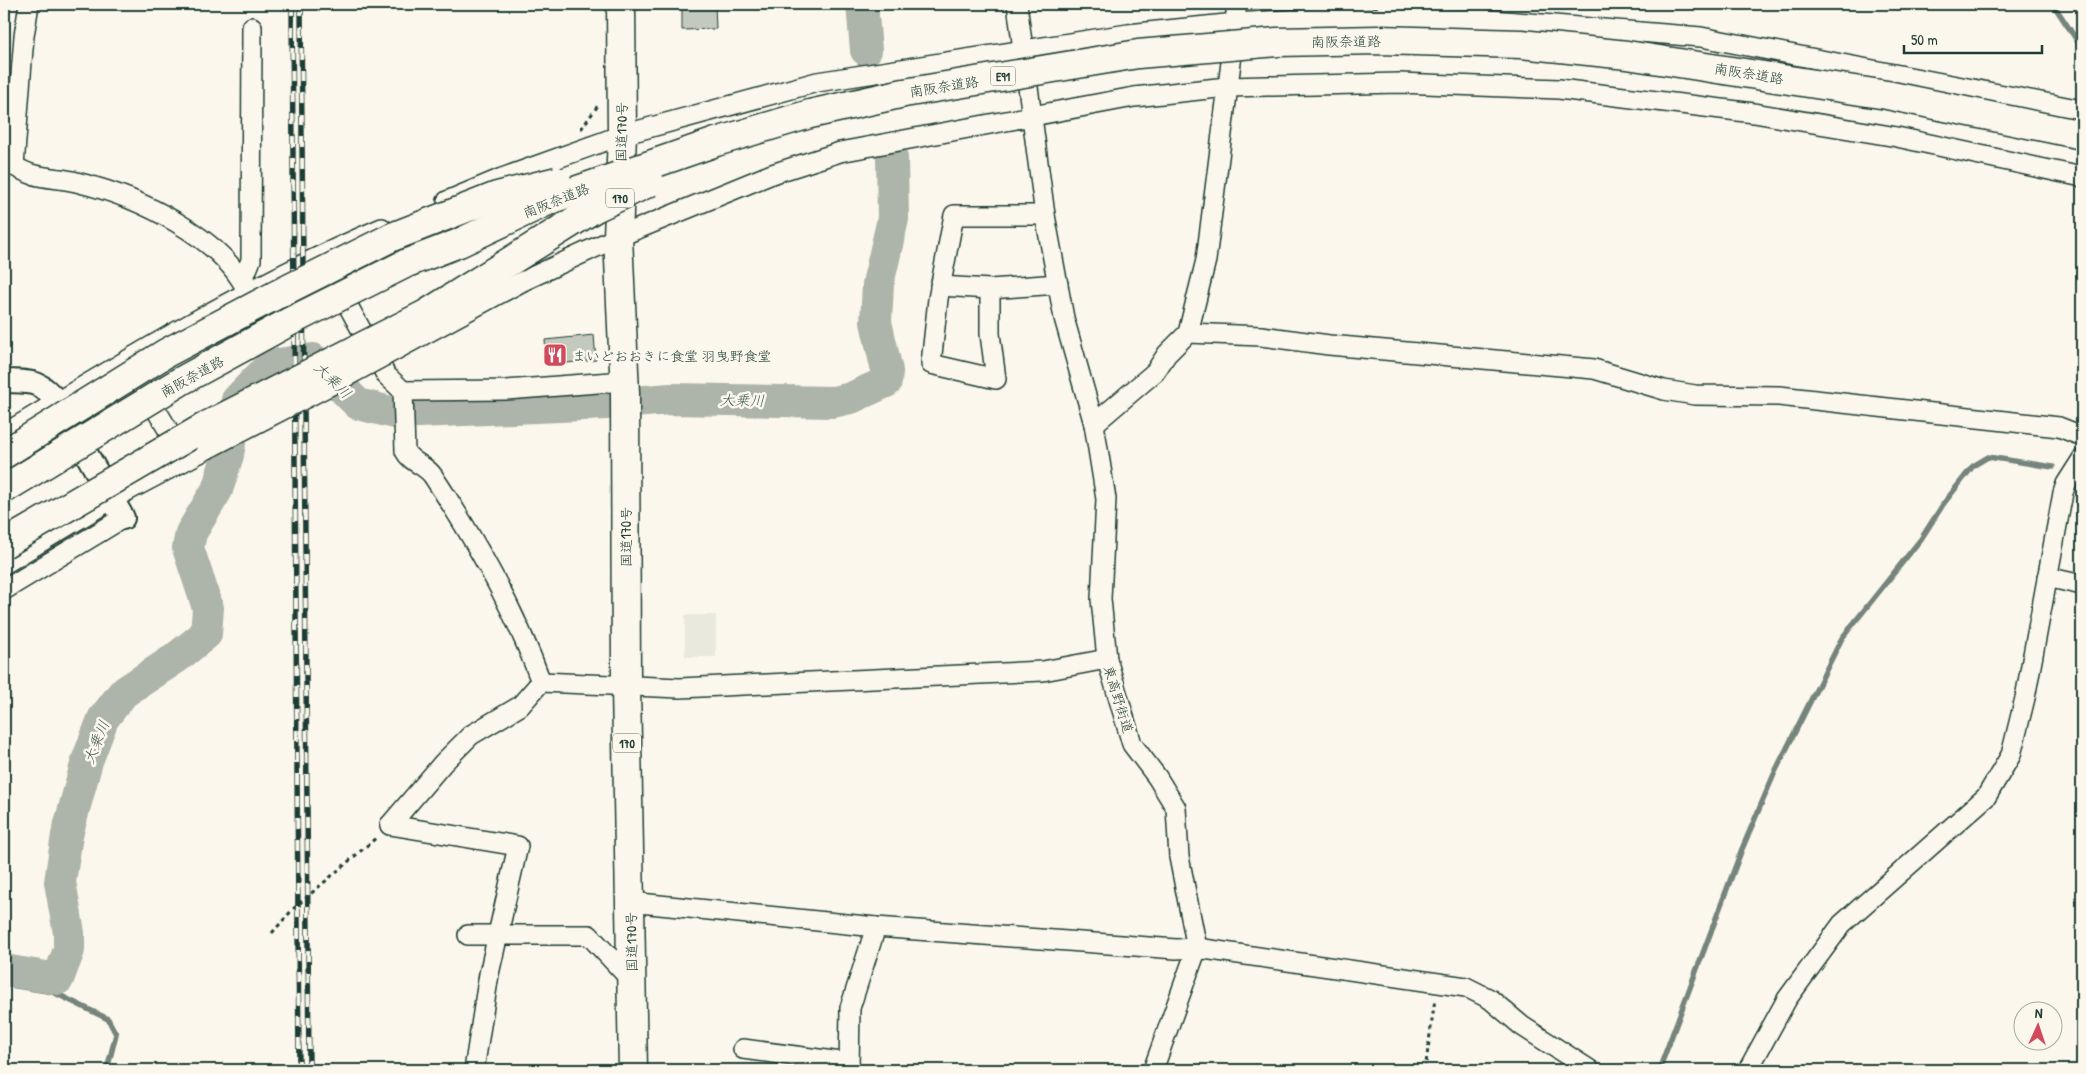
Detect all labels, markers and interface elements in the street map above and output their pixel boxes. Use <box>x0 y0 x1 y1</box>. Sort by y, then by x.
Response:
scale bar <box>1904 22 2041 54</box>
text: 50 m <box>1911 29 1938 50</box>
street label: 南阪奈道路 <box>1311 31 1381 51</box>
street label: 南阪奈道路 <box>1713 58 1785 88</box>
road number: E91 <box>990 66 1016 85</box>
street label: 南阪奈道路 <box>908 71 980 101</box>
street label: 国道170号 <box>611 102 631 162</box>
street label: 南阪奈道路 <box>520 178 592 222</box>
road number: 170 <box>606 188 634 208</box>
restaurant icon: まいどおおきに食堂 羽曳野食堂 <box>542 342 568 368</box>
place label: まいどおおきに食堂 羽曳野食堂 <box>572 346 772 365</box>
street label: 南阪奈道路 <box>157 351 227 401</box>
water label: 大乗川 <box>310 357 356 403</box>
water label: 大乗川 <box>719 389 765 411</box>
street label: 国道170号 <box>616 507 635 567</box>
street label: 東高野街道 <box>1100 663 1138 735</box>
water label: 大乗川 <box>78 717 114 767</box>
road number: 170 <box>613 734 641 752</box>
street label: 国道170号 <box>621 912 641 972</box>
north arrow <box>2014 1002 2064 1052</box>
text: N <box>2034 1003 2043 1022</box>

